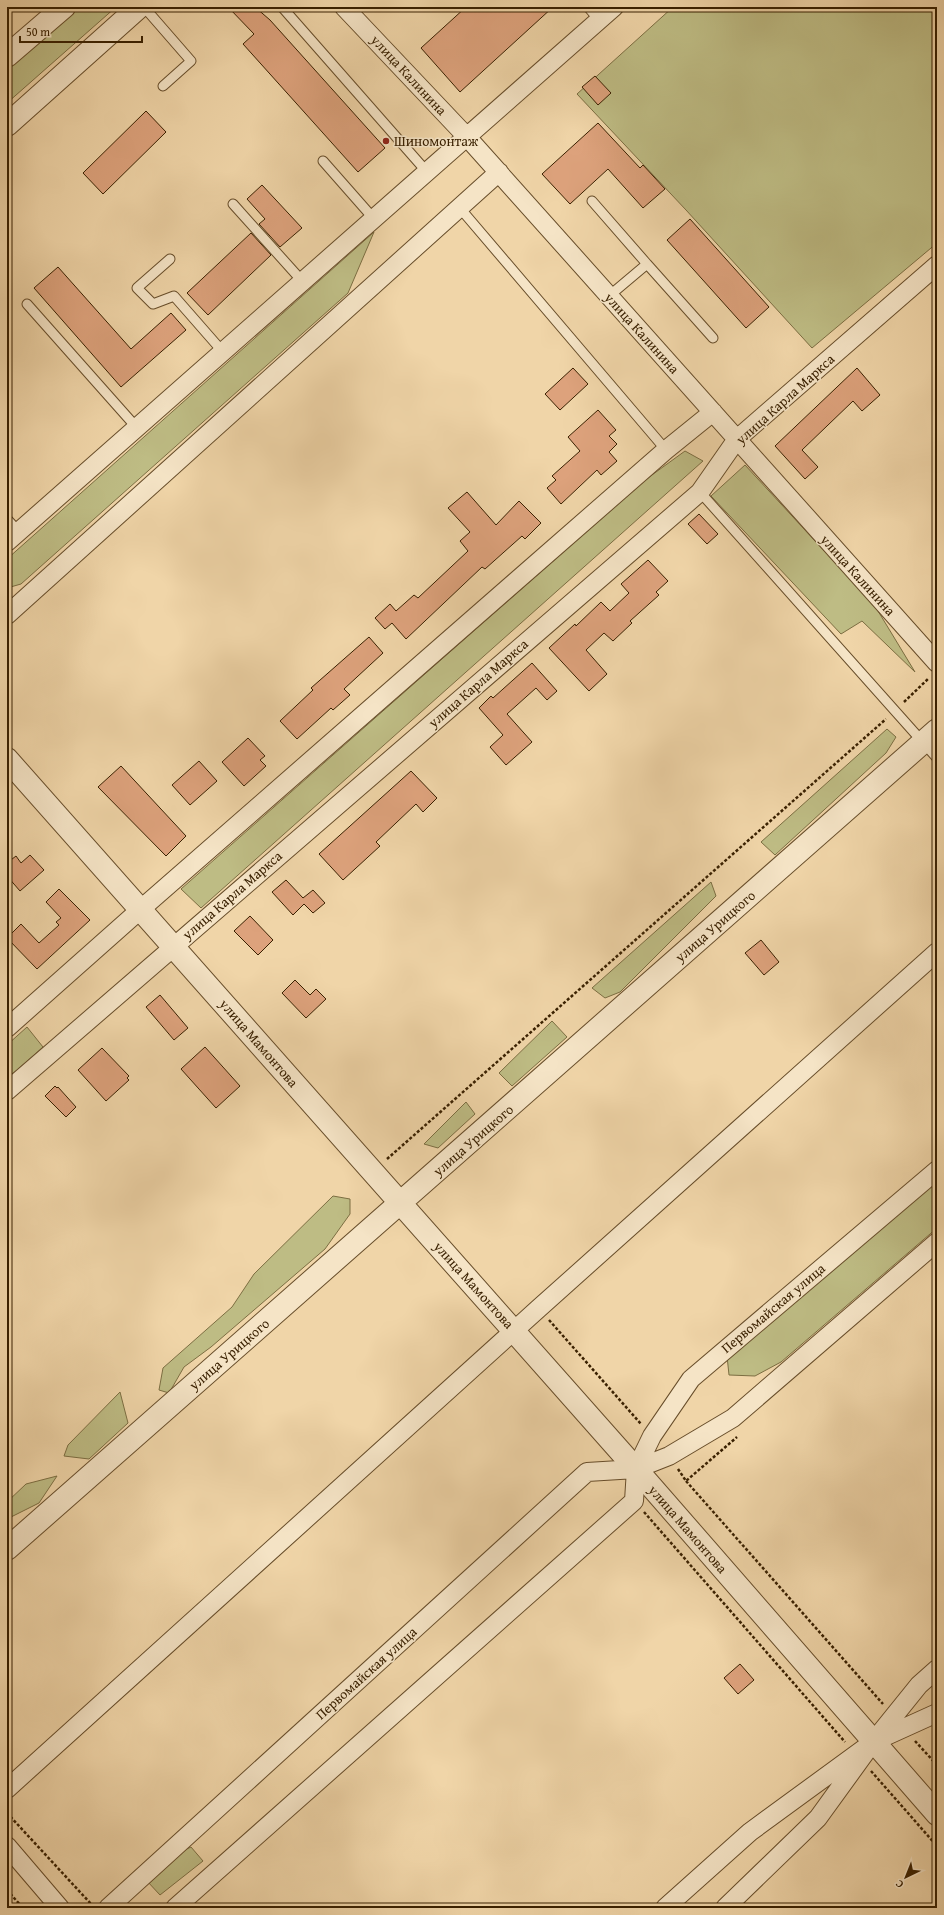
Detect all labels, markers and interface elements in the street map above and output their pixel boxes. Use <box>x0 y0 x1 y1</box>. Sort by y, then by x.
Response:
scale bar <box>20 18 142 44</box>
text: 50 m <box>26 23 50 40</box>
street label: улица Калинина <box>366 30 452 120</box>
place label: Шиномонтаж <box>394 131 479 151</box>
marker: Шиномонтаж <box>381 136 391 146</box>
street label: улица Калинина <box>599 287 684 378</box>
street label: улица Карла Маркса <box>731 349 839 449</box>
street label: улица Калинина <box>815 529 900 620</box>
street label: улица Карла Маркса <box>423 634 533 733</box>
street label: улица Карла Маркса <box>177 846 287 945</box>
street label: улица Урицкого <box>670 885 760 967</box>
street label: улица Мамонтова <box>214 994 303 1092</box>
street label: улица Урицкого <box>428 1099 518 1181</box>
street label: улица Мамонтова <box>429 1236 519 1333</box>
street label: Первомайская улица <box>717 1258 830 1358</box>
street label: улица Урицкого <box>184 1313 274 1395</box>
street label: улица Мамонтова <box>643 1480 732 1578</box>
street label: Первомайская улица <box>311 1622 421 1724</box>
north arrow <box>886 1857 926 1897</box>
text: С <box>891 1876 907 1892</box>

